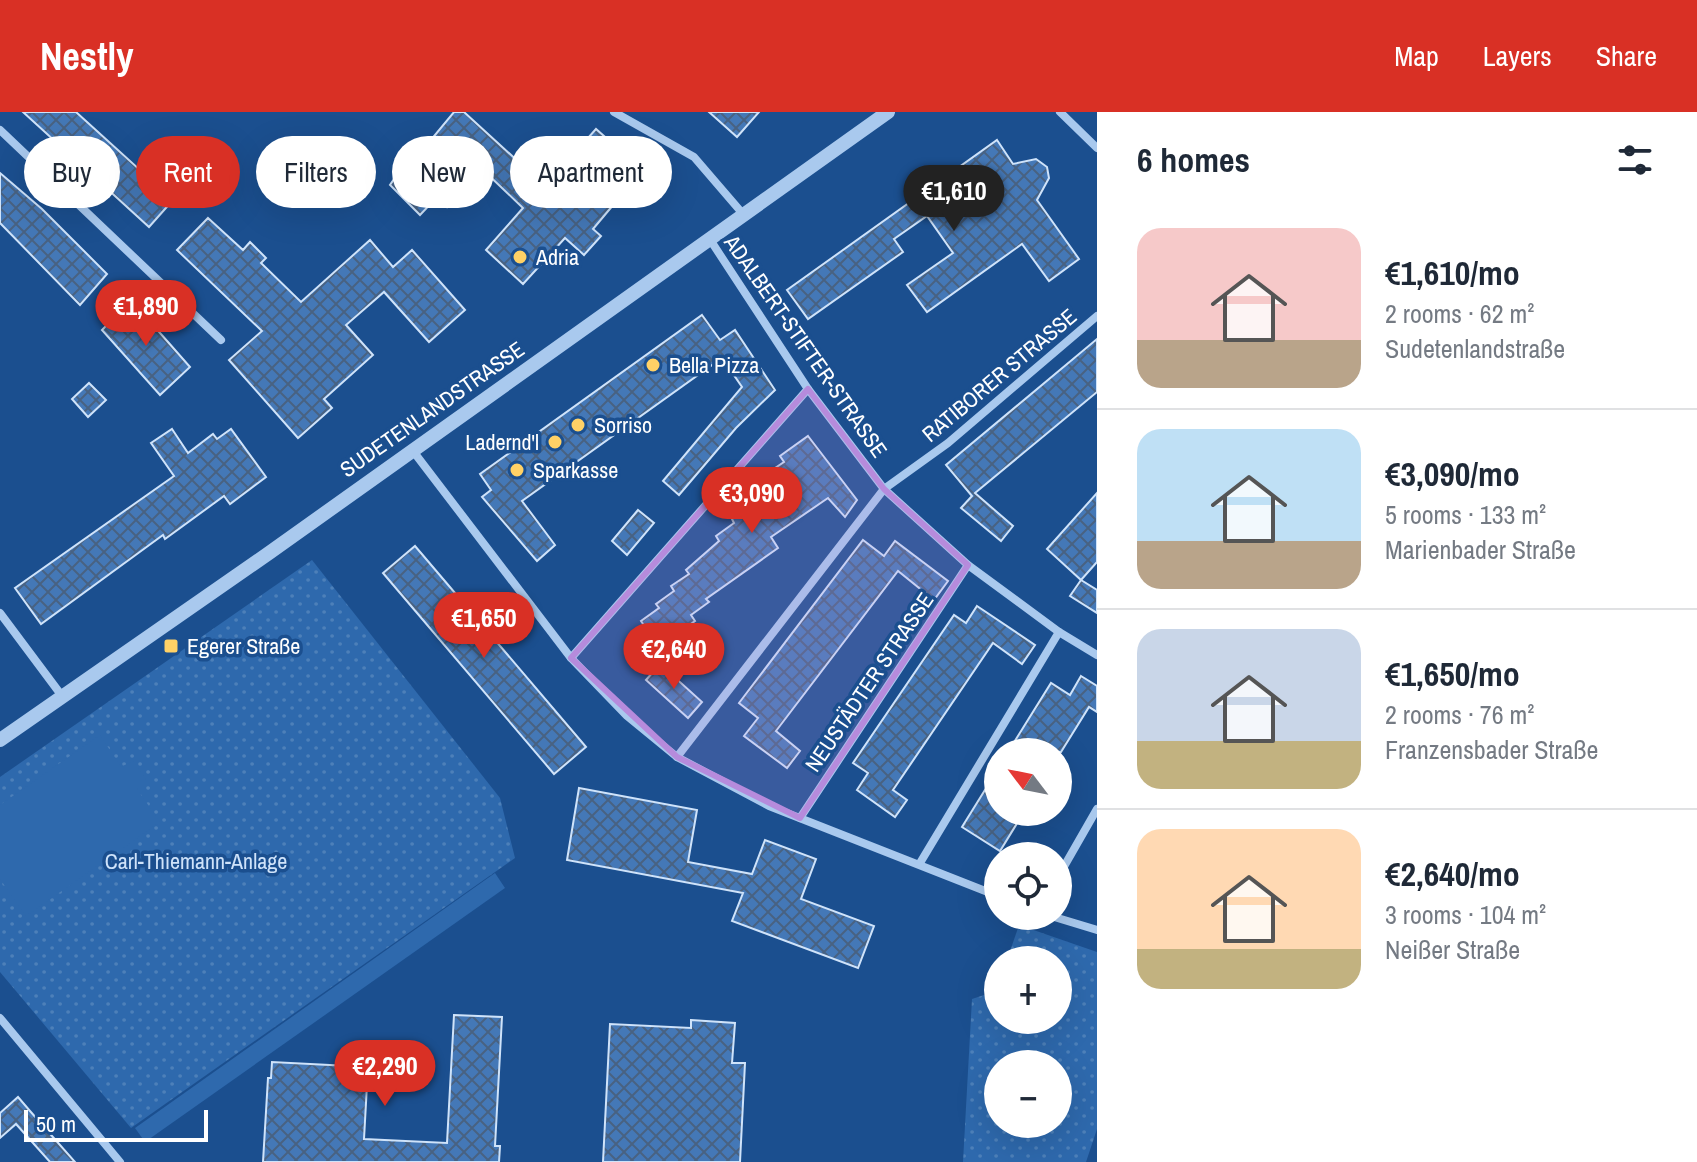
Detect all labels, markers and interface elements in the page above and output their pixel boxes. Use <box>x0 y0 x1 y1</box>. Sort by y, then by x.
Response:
text: Nestly <box>40 31 134 82</box>
text: Map <box>1394 37 1439 75</box>
text: Layers <box>1483 37 1552 75</box>
text: Share <box>1596 37 1657 75</box>
chip: Buy <box>24 136 120 208</box>
chip: Rent <box>136 136 240 208</box>
chip: Filters <box>256 136 376 208</box>
chip: New <box>392 136 494 208</box>
chip: Apartment <box>510 136 672 208</box>
text: 6 homes <box>1137 137 1250 183</box>
icon: filters <box>1613 138 1657 182</box>
pin: €1,610 <box>889 165 1019 233</box>
text: €1,610 <box>921 173 987 208</box>
street label: ADALBERT-STIFTER-STRASSE <box>717 228 894 463</box>
place label: Adria <box>535 242 579 272</box>
marker: Adria <box>511 248 529 266</box>
text: €1,610/mo <box>1385 250 1520 296</box>
icon: home <box>1201 260 1297 356</box>
pin: €1,890 <box>81 280 211 348</box>
text: €1,890 <box>113 288 179 323</box>
text: 2 rooms · 62 m² <box>1385 296 1534 331</box>
street label: RATIBORER STRASSE <box>915 301 1083 449</box>
text: Sudetenlandstraße <box>1385 331 1565 366</box>
street label: SUDETENLANDSTRASSE <box>334 334 530 484</box>
place label: Bella Pizza <box>669 350 759 380</box>
marker: Bella Pizza <box>644 356 662 374</box>
place label: Sorriso <box>594 410 652 440</box>
marker: Sorriso <box>569 416 587 434</box>
place label: Ladernd'l <box>465 427 539 457</box>
marker: Ladernd'l <box>546 433 564 451</box>
text: €3,090/mo <box>1385 451 1520 497</box>
place label: Sparkasse <box>533 455 618 485</box>
marker: Sparkasse <box>508 461 526 479</box>
icon: home <box>1201 461 1297 557</box>
pin: €3,090 <box>687 467 817 535</box>
text: €3,090 <box>719 475 785 510</box>
text: 5 rooms · 133 m² <box>1385 497 1546 532</box>
text: Marienbader Straße <box>1385 532 1576 567</box>
street label: NEUSTÄDTER STRASSE <box>798 586 940 778</box>
pin: €1,650 <box>419 592 549 660</box>
text: €1,650 <box>451 600 517 635</box>
pin: €2,640 <box>609 623 739 691</box>
place label: Egerer Straße <box>187 631 300 661</box>
text: €2,640 <box>641 631 707 666</box>
marker: Egerer Straße <box>162 637 180 655</box>
text: €1,650/mo <box>1385 651 1520 697</box>
icon: home <box>1201 661 1297 757</box>
text: 2 rooms · 76 m² <box>1385 697 1534 732</box>
text: Franzensbader Straße <box>1385 732 1598 767</box>
north arrow <box>984 738 1072 826</box>
map controls <box>984 738 1072 1138</box>
button: locate <box>984 842 1072 930</box>
park label: Carl-Thiemann-Anlage <box>105 846 287 876</box>
text: €2,640/mo <box>1385 851 1520 897</box>
icon: home <box>1201 861 1297 957</box>
text: 3 rooms · 104 m² <box>1385 897 1546 932</box>
text: Neißer Straße <box>1385 932 1520 967</box>
button: + <box>984 946 1072 1034</box>
pin: €2,290 <box>320 1040 450 1108</box>
text: €2,290 <box>352 1048 418 1083</box>
button: − <box>984 1050 1072 1138</box>
scale bar <box>24 1106 208 1142</box>
text: 50 m <box>36 1109 76 1139</box>

